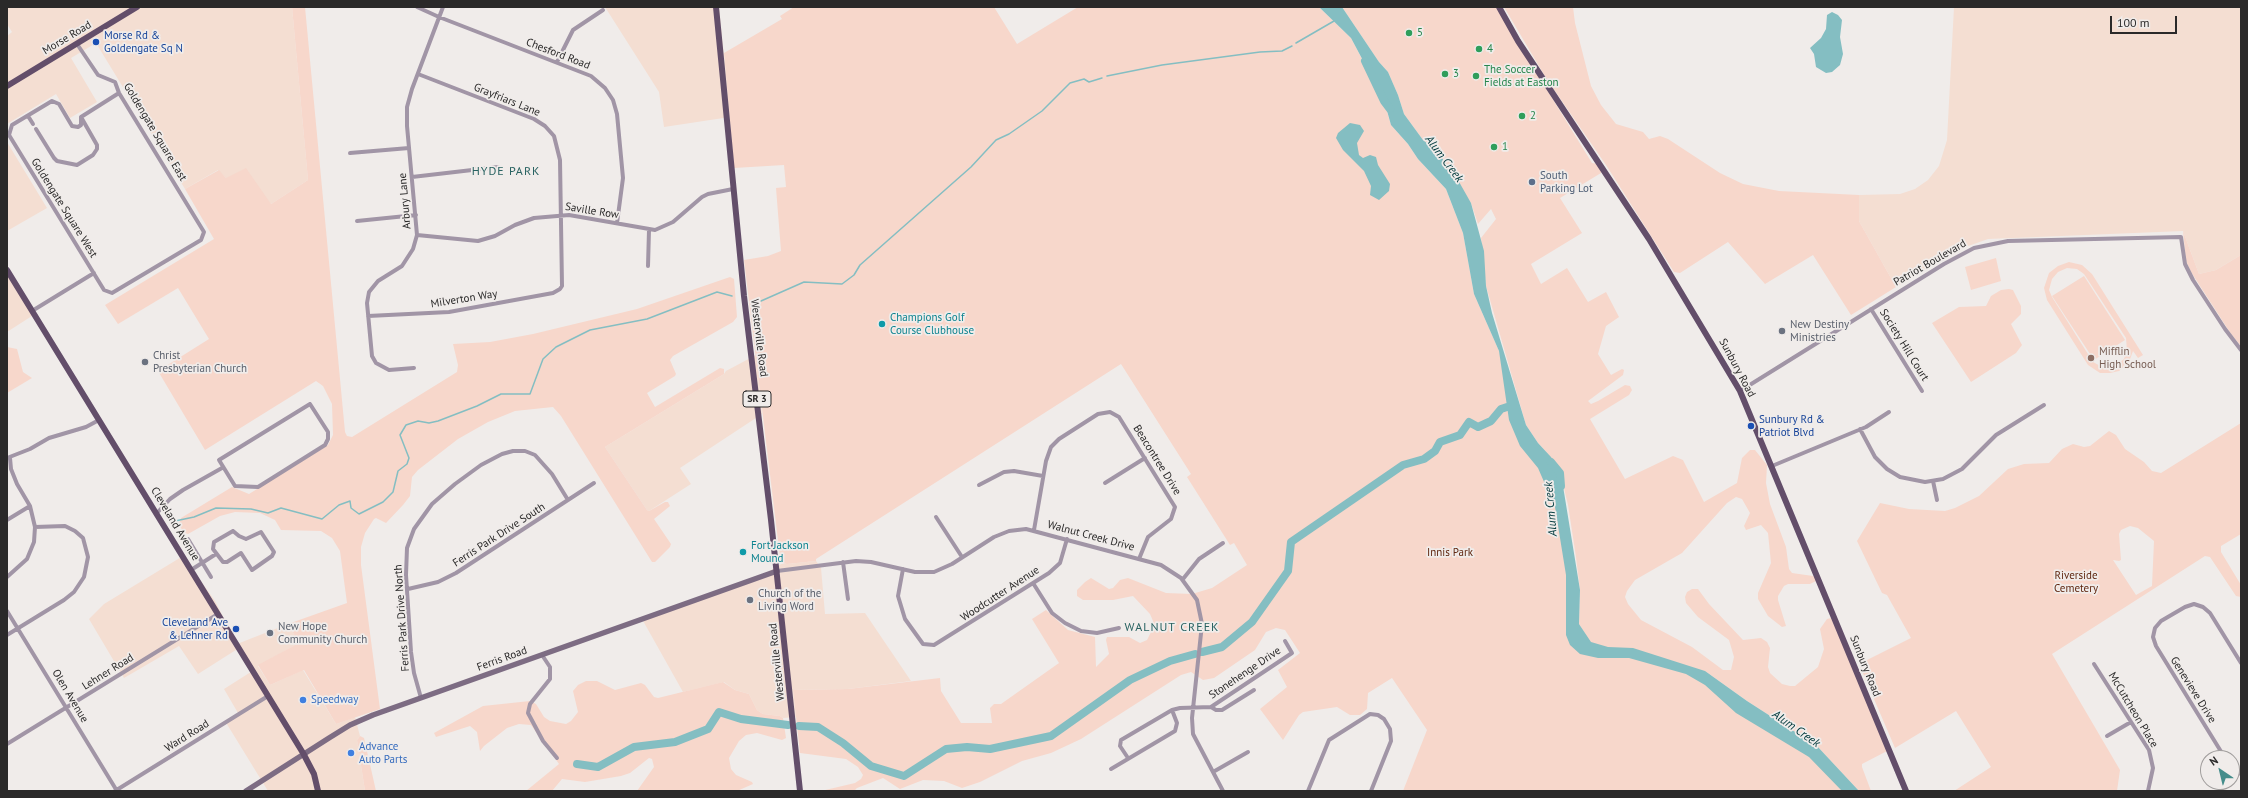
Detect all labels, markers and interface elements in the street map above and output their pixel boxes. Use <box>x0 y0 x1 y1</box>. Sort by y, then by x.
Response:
scale bar <box>2112 8 2179 34</box>
text: 100 m <box>2117 15 2150 30</box>
street label: Morse Road <box>40 18 94 58</box>
place label: 5 <box>1417 26 1423 40</box>
marker: 5 <box>1404 28 1414 38</box>
place label: Morse Rd & Goldengate Sq N <box>104 29 183 55</box>
street label: Chesford Road <box>524 36 592 72</box>
marker: Morse Rd & Goldengate Sq N <box>91 37 101 47</box>
place label: 4 <box>1487 42 1493 56</box>
marker: 4 <box>1474 44 1484 54</box>
place label: The Soccer Fields at Easton <box>1484 63 1559 89</box>
place label: 3 <box>1453 67 1459 81</box>
marker: 3 <box>1440 69 1450 79</box>
marker: The Soccer Fields at Easton <box>1471 71 1481 81</box>
street label: Goldengate Square East <box>121 81 189 183</box>
street label: Grayfriars Lane <box>472 81 542 119</box>
place label: 2 <box>1530 109 1536 123</box>
marker: 2 <box>1517 111 1527 121</box>
water label: Alum Creek <box>1422 133 1466 185</box>
place label: 1 <box>1502 140 1508 154</box>
marker: 1 <box>1489 142 1499 152</box>
street label: Goldengate Square West <box>28 156 100 260</box>
district label: HYDE PARK <box>472 165 540 179</box>
place label: South Parking Lot <box>1540 169 1593 195</box>
street label: Arbury Lane <box>396 172 414 230</box>
marker: South Parking Lot <box>1527 177 1537 187</box>
street label: Saville Row <box>564 200 620 222</box>
street label: Patriot Boulevard <box>1891 237 1969 289</box>
street label: Milverton Way <box>430 287 498 311</box>
street label: Westerville Road <box>748 298 770 378</box>
street label: Society Hill Court <box>1877 307 1931 383</box>
place label: Champions Golf Course Clubhouse <box>890 311 974 337</box>
place label: New Destiny Ministries <box>1790 318 1849 344</box>
marker: Champions Golf Course Clubhouse <box>877 319 887 329</box>
marker: New Destiny Ministries <box>1777 326 1787 336</box>
street label: Sunbury Road <box>1716 336 1758 400</box>
place label: Mifflin High School <box>2099 345 2156 371</box>
place label: Christ Presbyterian Church <box>153 349 247 375</box>
marker: Mifflin High School <box>2086 353 2096 363</box>
marker: Christ Presbyterian Church <box>140 357 150 367</box>
road number: SR 3 <box>743 391 771 407</box>
place label: Sunbury Rd & Patriot Blvd <box>1759 413 1825 439</box>
marker: Sunbury Rd & Patriot Blvd <box>1746 421 1756 431</box>
street label: Beacontree Drive <box>1130 422 1184 498</box>
water label: Alum Creek <box>1541 481 1561 537</box>
street label: Cleveland Avenue <box>148 485 202 563</box>
street label: Ferris Park Drive South <box>450 500 548 570</box>
street label: Walnut Creek Drive <box>1046 518 1136 554</box>
place label: Fort Jackson Mound <box>751 539 809 565</box>
park label: Innis Park <box>1427 546 1473 560</box>
marker: Fort Jackson Mound <box>738 547 748 557</box>
street label: Ferris Park Drive North <box>392 564 412 672</box>
street label: Woodcutter Avenue <box>958 564 1042 624</box>
park label: Riverside Cemetery <box>2054 569 2098 595</box>
place label: Church of the Living Word <box>758 587 821 613</box>
marker: Church of the Living Word <box>745 595 755 605</box>
place label: Cleveland Ave & Lehner Rd <box>162 616 228 642</box>
place label: New Hope Community Church <box>278 620 367 646</box>
district label: WALNUT CREEK <box>1125 621 1219 635</box>
street label: Westerville Road <box>766 622 788 702</box>
marker: Cleveland Ave & Lehner Rd <box>231 624 241 634</box>
marker: New Hope Community Church <box>265 628 275 638</box>
street label: Sunbury Road <box>1847 634 1883 698</box>
street label: Ferris Road <box>475 644 529 674</box>
street label: Stonehenge Drive <box>1207 644 1283 702</box>
street label: Lehner Road <box>80 651 136 693</box>
street label: Genevieve Drive <box>2167 654 2219 726</box>
street label: Olen Avenue <box>49 667 91 725</box>
street label: McCutcheon Place <box>2105 670 2161 750</box>
place label: Speedway <box>311 693 358 707</box>
marker: Speedway <box>298 695 308 705</box>
water label: Alum Creek <box>1769 707 1823 751</box>
street label: Ward Road <box>162 717 212 755</box>
place label: Advance Auto Parts <box>359 740 407 766</box>
marker: Advance Auto Parts <box>346 748 356 758</box>
north arrow <box>2200 750 2240 790</box>
text: N <box>2207 753 2221 769</box>

